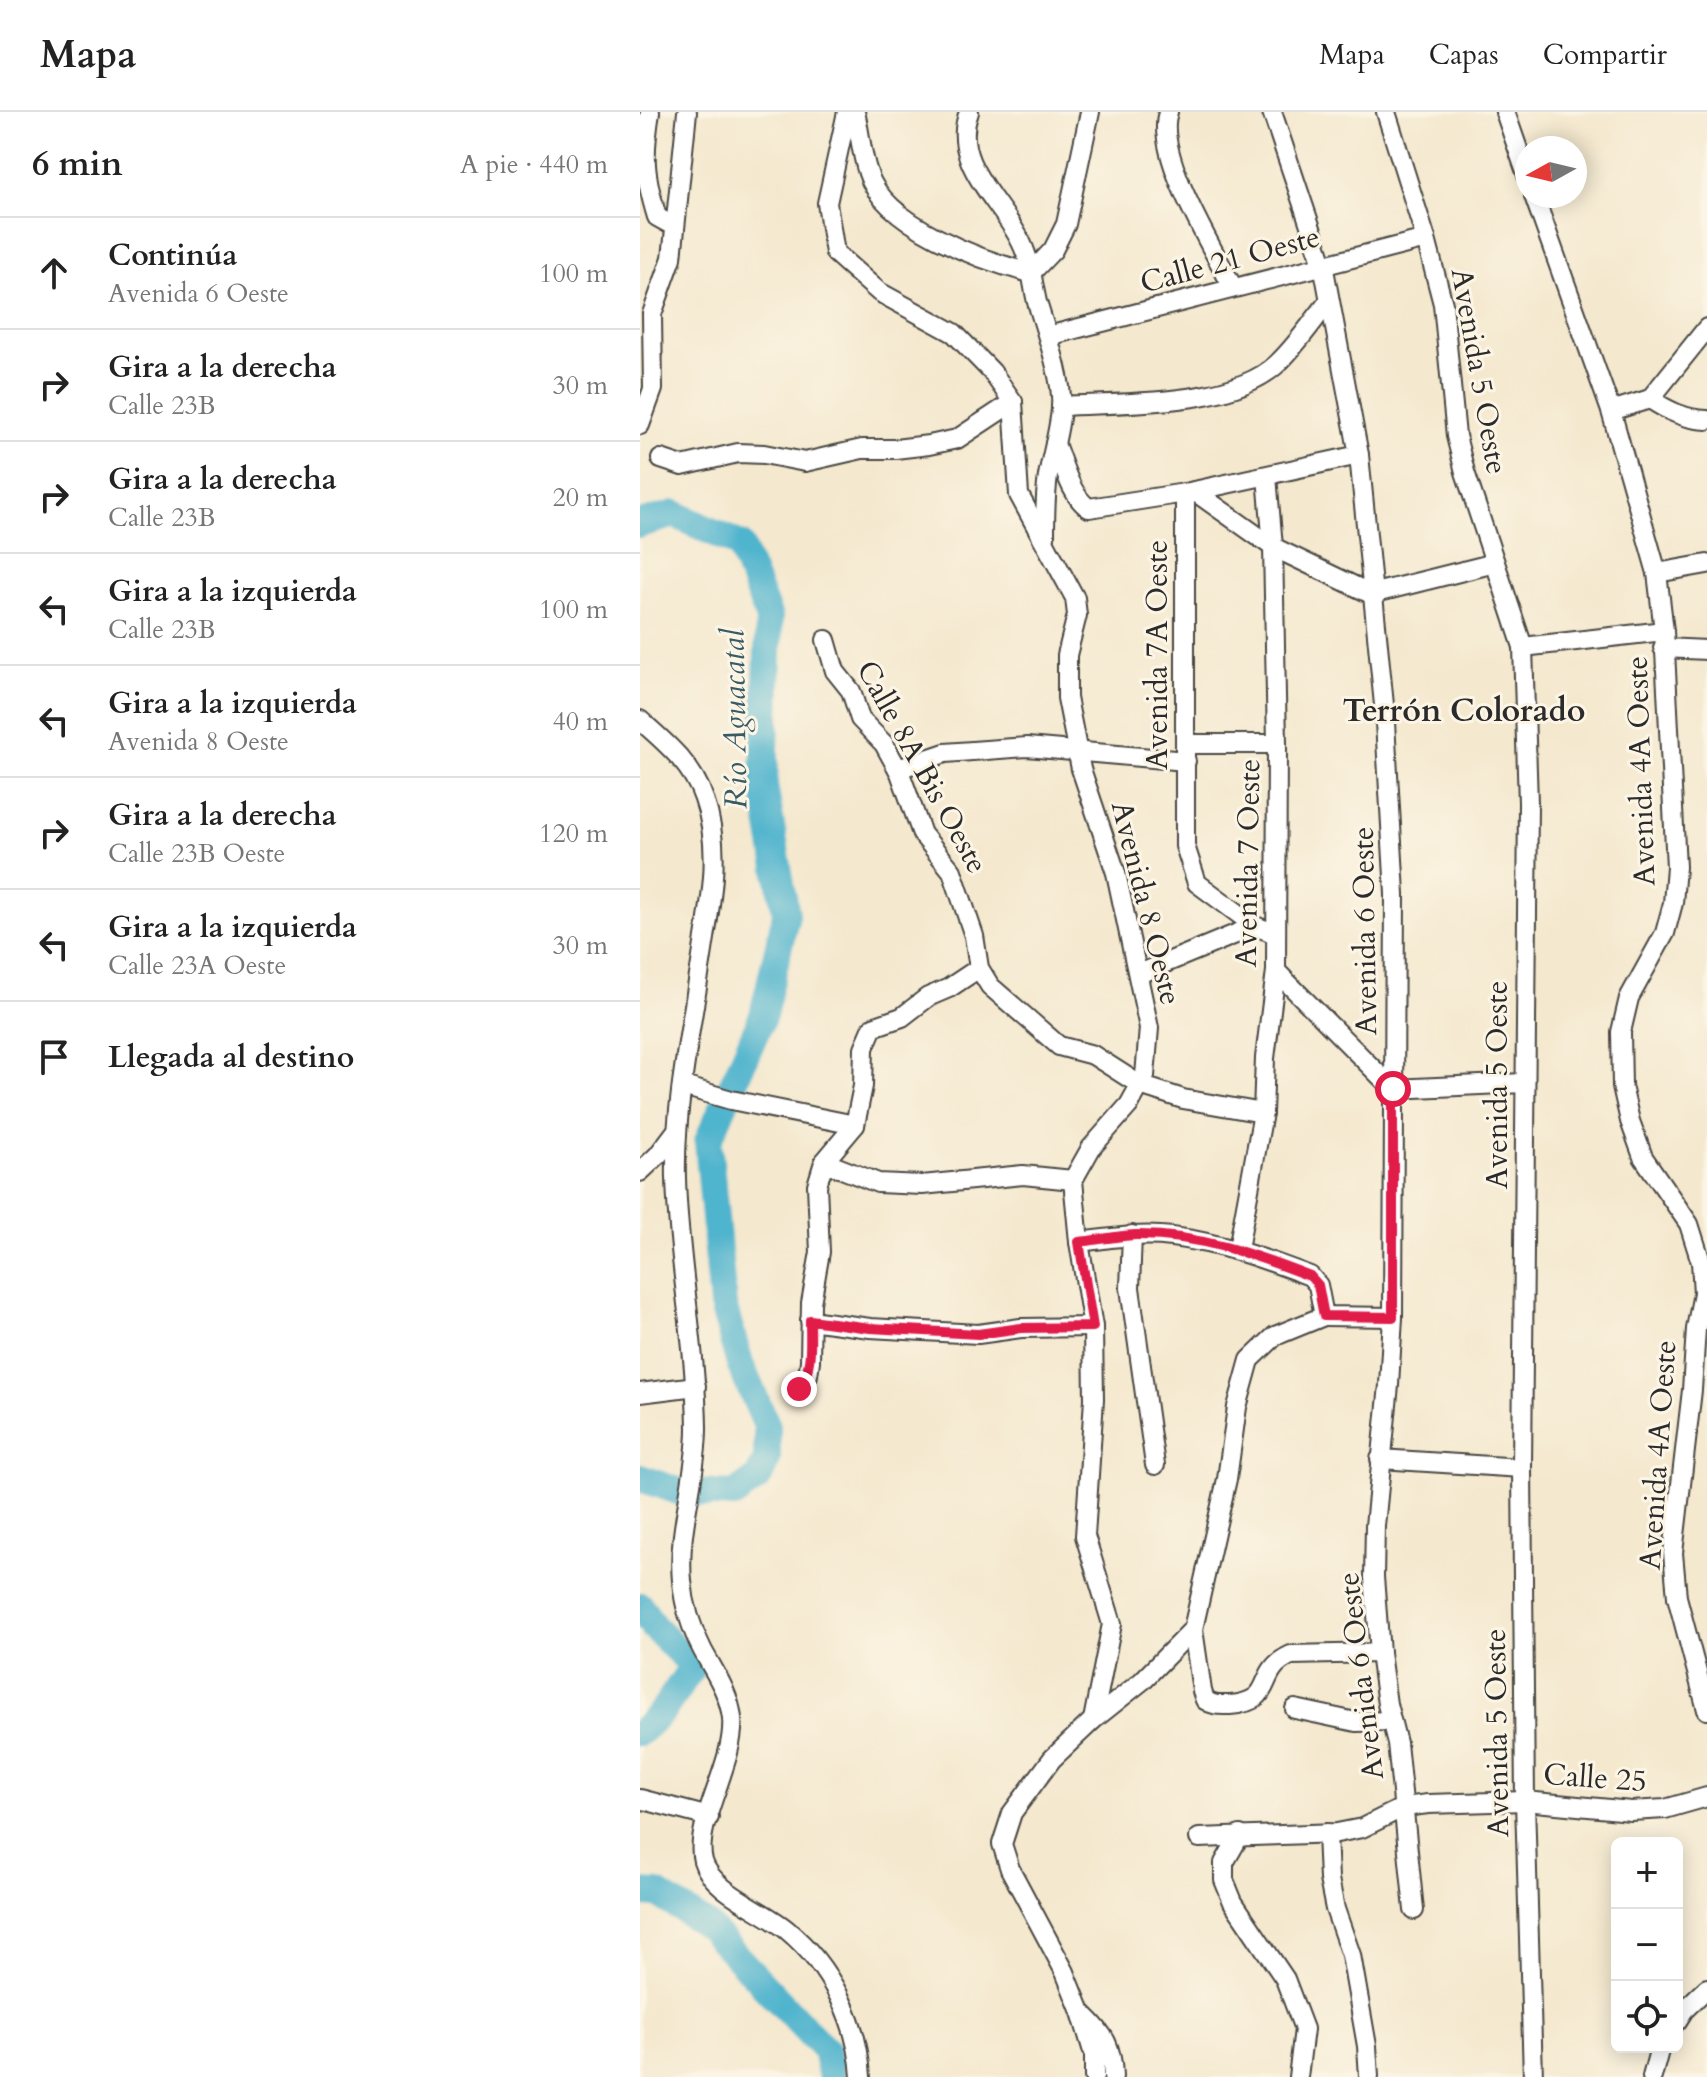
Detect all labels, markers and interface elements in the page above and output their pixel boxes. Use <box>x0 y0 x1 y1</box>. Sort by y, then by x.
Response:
text: Mapa <box>40 29 136 81</box>
text: Mapa <box>1319 36 1385 74</box>
text: Capas <box>1429 36 1499 74</box>
text: Compartir <box>1543 36 1667 74</box>
north arrow <box>1515 136 1587 208</box>
text: 6 min <box>32 141 123 187</box>
text: A pie · 440 m <box>460 147 608 182</box>
street label: Calle 21 Oeste <box>1136 216 1324 304</box>
text: Continúa <box>108 235 238 276</box>
icon: ahead <box>32 251 76 295</box>
text: 100 m <box>539 256 608 291</box>
street label: Avenida 5 Oeste <box>1441 265 1517 477</box>
text: Avenida 6 Oeste <box>108 276 289 311</box>
text: Gira a la derecha <box>108 347 337 388</box>
icon: right <box>32 363 76 407</box>
text: 30 m <box>552 368 608 403</box>
text: Calle 23B <box>108 388 215 423</box>
text: Gira a la derecha <box>108 459 337 500</box>
icon: right <box>32 475 76 519</box>
text: 20 m <box>552 480 608 515</box>
text: Calle 23B <box>108 500 215 535</box>
street label: Avenida 7A Oeste <box>1137 540 1178 770</box>
text: Gira a la izquierda <box>108 571 357 612</box>
icon: left <box>32 587 76 631</box>
text: 100 m <box>539 592 608 627</box>
text: Calle 23B <box>108 612 215 647</box>
water label: Río Aguacatal <box>711 627 759 810</box>
street label: Calle 8A Bis Oeste <box>847 653 997 881</box>
street label: Avenida 4A Oeste <box>1616 655 1666 887</box>
text: Gira a la izquierda <box>108 683 357 724</box>
district label: Terrón Colorado <box>1343 689 1585 733</box>
icon: left <box>32 699 76 743</box>
text: 40 m <box>552 704 608 739</box>
text: Avenida 8 Oeste <box>108 724 289 759</box>
street label: Avenida 7 Oeste <box>1226 758 1270 968</box>
text: Gira a la derecha <box>108 795 337 836</box>
street label: Avenida 8 Oeste <box>1101 797 1191 1009</box>
icon: right <box>32 811 76 855</box>
text: 120 m <box>539 816 608 851</box>
street label: Avenida 6 Oeste <box>1343 826 1387 1036</box>
text: Calle 23B Oeste <box>108 836 285 871</box>
text: Gira a la izquierda <box>108 907 357 948</box>
icon: left <box>32 923 76 967</box>
text: 30 m <box>552 928 608 963</box>
text: Calle 23A Oeste <box>108 948 286 983</box>
street label: Avenida 5 Oeste <box>1477 981 1518 1189</box>
icon: arrive <box>32 1035 76 1079</box>
text: Llegada al destino <box>108 1037 354 1078</box>
route start <box>1375 1071 1411 1107</box>
street label: Avenida 4A Oeste <box>1630 1339 1686 1571</box>
route end <box>781 1371 817 1407</box>
street label: Avenida 6 Oeste <box>1328 1570 1394 1782</box>
street label: Avenida 5 Oeste <box>1475 1628 1519 1838</box>
street label: Calle 25 <box>1542 1754 1648 1802</box>
map controls <box>1611 1837 1683 2053</box>
button: + <box>1611 1837 1683 1909</box>
button: − <box>1611 1909 1683 1981</box>
button: locate <box>1611 1981 1683 2053</box>

